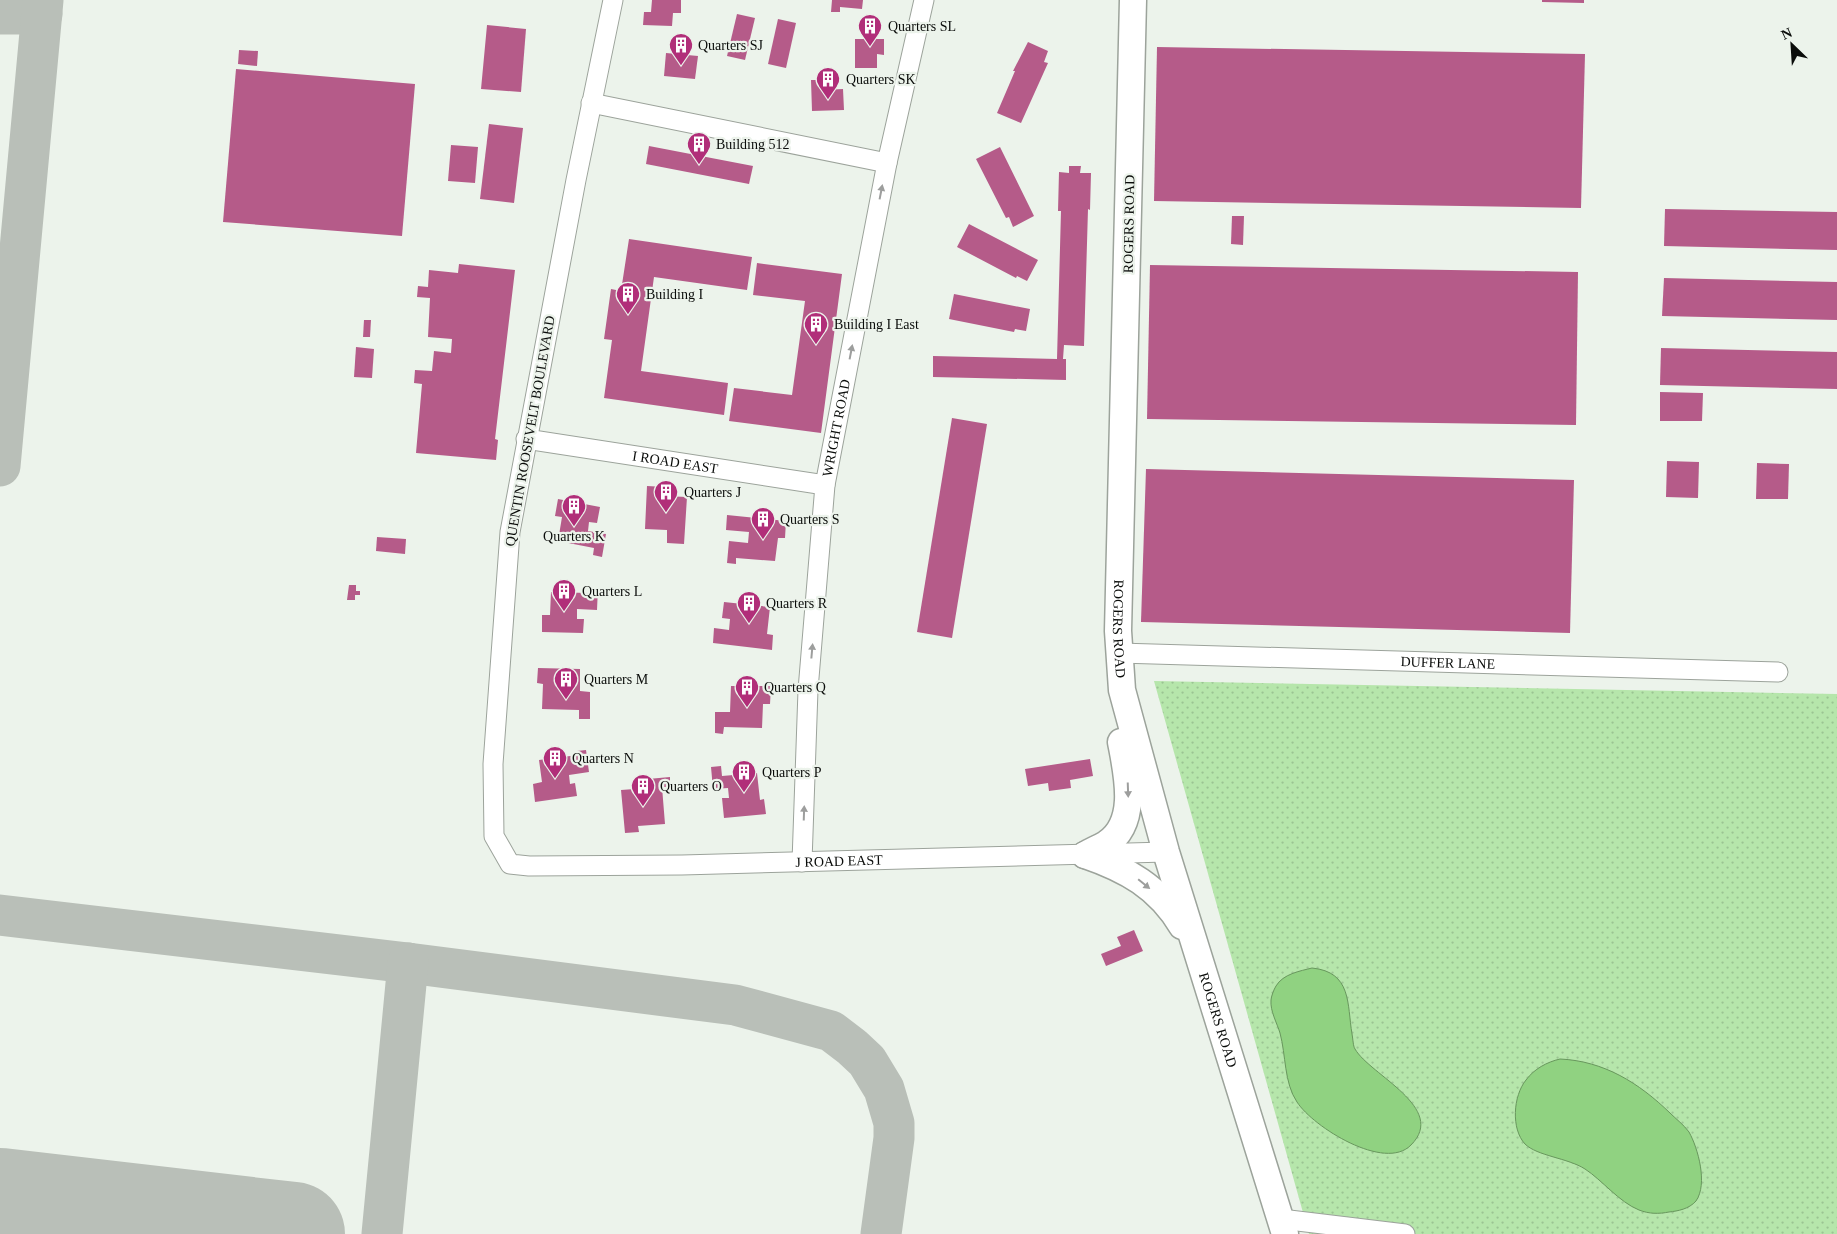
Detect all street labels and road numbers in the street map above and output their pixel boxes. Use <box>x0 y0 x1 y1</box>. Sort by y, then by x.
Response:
street label: ROGERS ROAD <box>1121 175 1137 273</box>
street label: QUENTIN ROOSEVELT BOULEVARD <box>502 315 558 547</box>
street label: WRIGHT ROAD <box>819 378 853 478</box>
street label: I ROAD EAST <box>631 448 720 476</box>
street label: ROGERS ROAD <box>1110 579 1129 678</box>
street label: DUFFER LANE <box>1400 654 1495 671</box>
street label: J ROAD EAST <box>795 852 883 869</box>
street label: ROGERS ROAD <box>1196 971 1240 1069</box>

